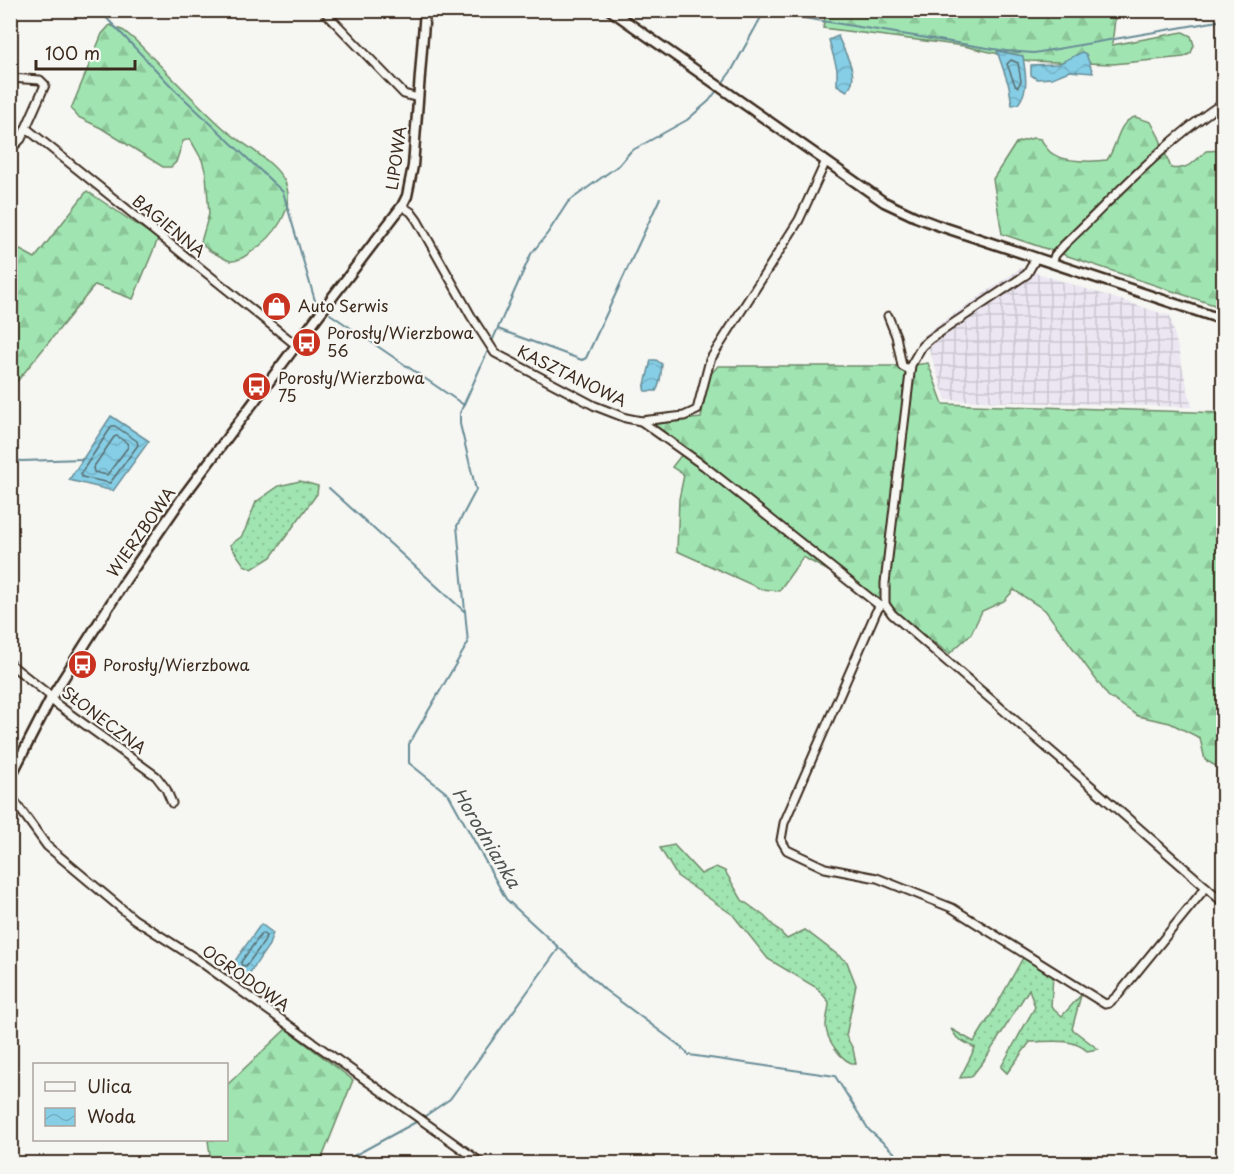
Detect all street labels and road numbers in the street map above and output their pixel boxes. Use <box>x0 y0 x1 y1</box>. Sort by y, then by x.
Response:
street label: LIPOWA <box>379 124 411 191</box>
street label: BAGIENNA <box>128 188 211 262</box>
street label: KASZTANOWA <box>514 338 631 412</box>
street label: WIERZBOWA <box>100 482 180 581</box>
street label: SŁONECZNA <box>57 680 152 759</box>
street label: OGRODOWA <box>198 938 295 1016</box>

